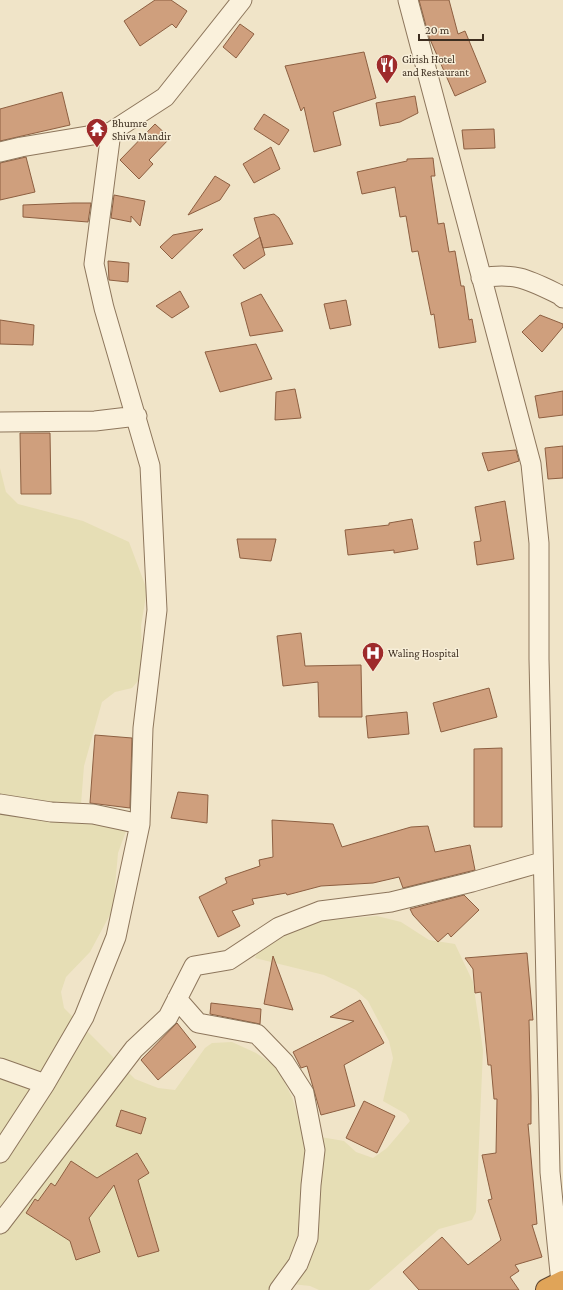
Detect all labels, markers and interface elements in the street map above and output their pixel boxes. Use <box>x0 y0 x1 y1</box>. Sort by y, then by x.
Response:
scale bar <box>419 16 483 42</box>
text: 20 m <box>425 23 450 37</box>
restaurant icon: Girish Hotel and Restaurant <box>374 52 400 85</box>
place label: Girish Hotel and Restaurant <box>402 53 469 78</box>
temple icon: Bhumre Shiva Mandir <box>84 116 110 149</box>
place label: Bhumre Shiva Mandir <box>112 117 171 142</box>
hospital icon: Waling Hospital <box>360 640 386 673</box>
place label: Waling Hospital <box>388 647 459 660</box>

